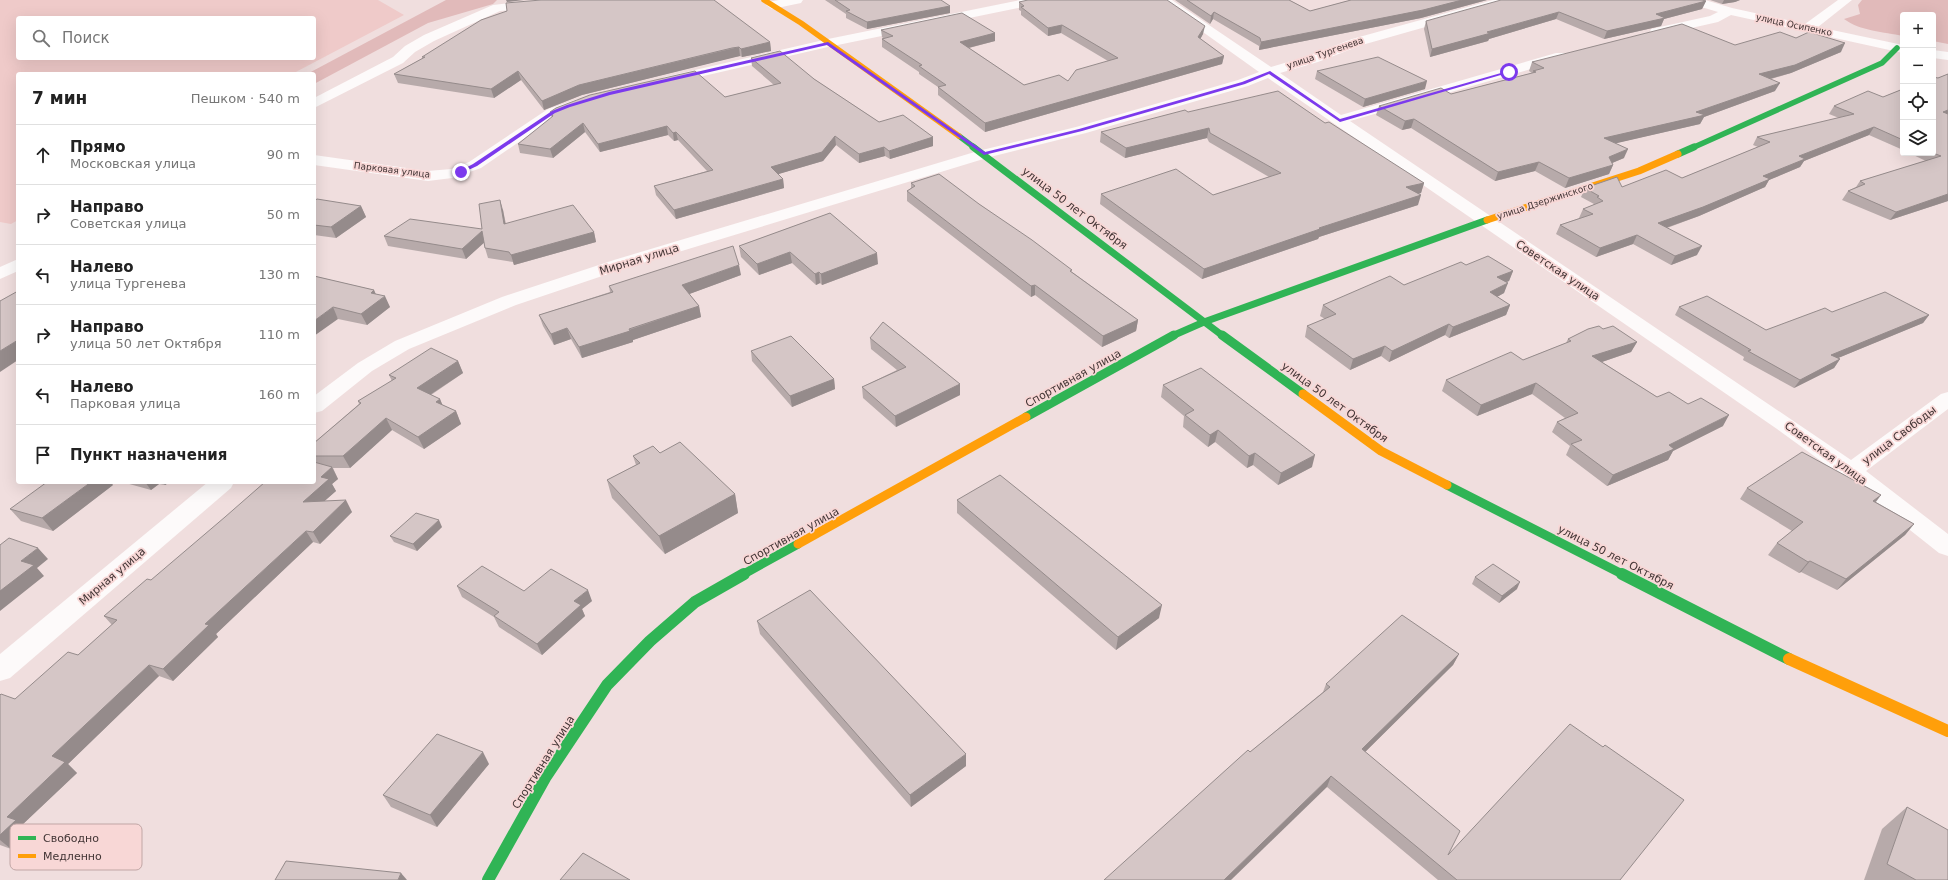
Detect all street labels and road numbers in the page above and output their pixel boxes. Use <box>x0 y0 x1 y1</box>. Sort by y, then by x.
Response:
street label: улица Осипенко <box>1755 12 1833 38</box>
street label: улица Тургенева <box>1285 35 1365 71</box>
street label: Парковая улица <box>353 160 431 180</box>
street label: улица 50 лет Октября <box>1020 165 1130 252</box>
street label: улица Дзержинского <box>1496 181 1595 221</box>
street label: Советская улица <box>1513 237 1602 303</box>
street label: Мирная улица <box>598 241 681 278</box>
street label: Спортивная улица <box>1023 347 1123 410</box>
street label: улица 50 лет Октября <box>1279 359 1390 445</box>
street label: улица Свободы <box>1860 403 1939 467</box>
street label: Советская улица <box>1782 419 1869 488</box>
street label: Спортивная улица <box>741 505 841 568</box>
street label: улица 50 лет Октября <box>1556 523 1676 592</box>
street label: Мирная улица <box>77 545 148 608</box>
street label: Спортивная улица <box>509 713 577 811</box>

